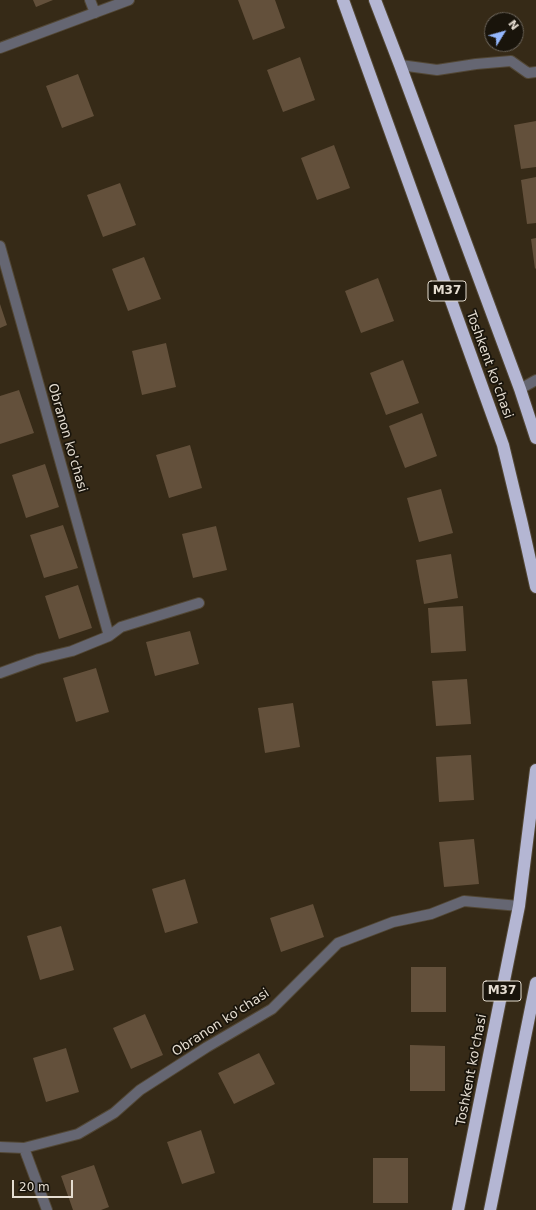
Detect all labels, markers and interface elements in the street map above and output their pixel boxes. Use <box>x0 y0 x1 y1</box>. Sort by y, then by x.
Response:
north arrow <box>484 12 524 52</box>
text: N <box>505 17 521 33</box>
road number: M37 <box>428 281 466 301</box>
street label: Toshkent ko'chasi <box>462 309 516 421</box>
street label: Obranon ko'chasi <box>44 382 90 494</box>
road number: M37 <box>483 981 521 1001</box>
street label: Obranon ko'chasi <box>169 986 273 1060</box>
street label: Toshkent ko'chasi <box>454 1013 490 1127</box>
scale bar <box>14 1172 75 1198</box>
text: 20 m <box>19 1180 50 1194</box>

